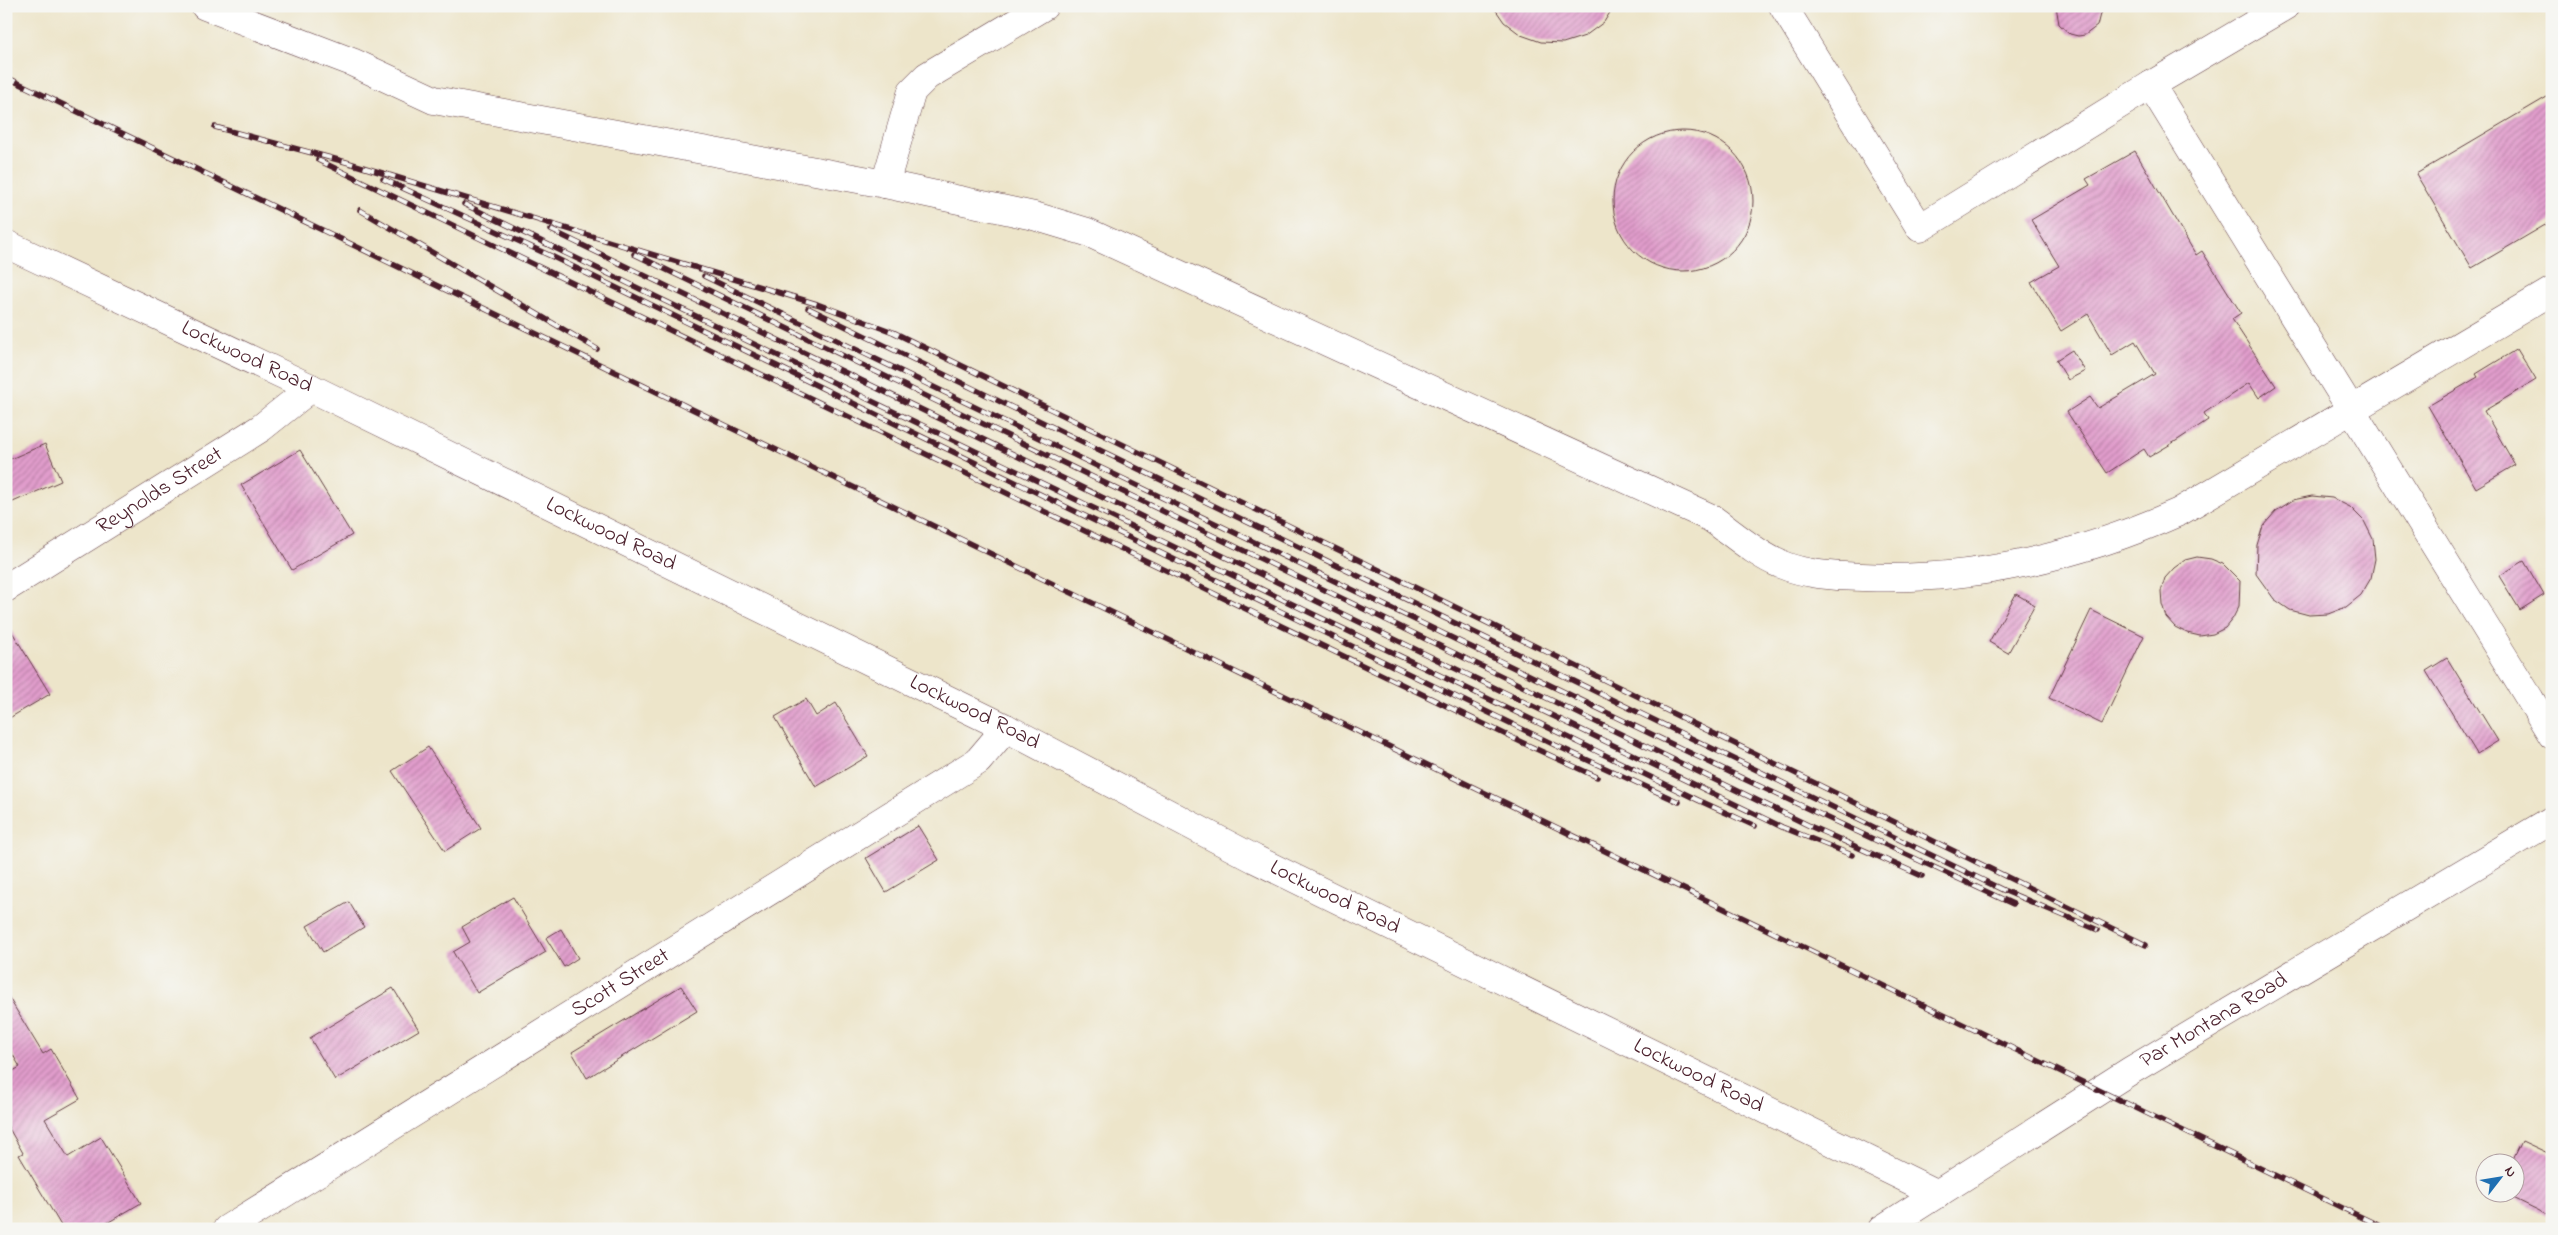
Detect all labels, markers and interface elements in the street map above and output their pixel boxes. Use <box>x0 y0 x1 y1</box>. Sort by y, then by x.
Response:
street label: Lockwood Road <box>176 313 318 402</box>
street label: Reynolds Street <box>91 439 230 543</box>
street label: Lockwood Road <box>540 489 682 580</box>
street label: Lockwood Road <box>904 667 1045 759</box>
street label: Lockwood Road <box>1264 852 1405 944</box>
street label: Scott Street <box>565 940 677 1027</box>
street label: Par Montana Road <box>2134 965 2294 1077</box>
street label: Lockwood Road <box>1627 1031 1769 1122</box>
north arrow <box>2476 1152 2526 1202</box>
text: N <box>2498 1163 2521 1182</box>

